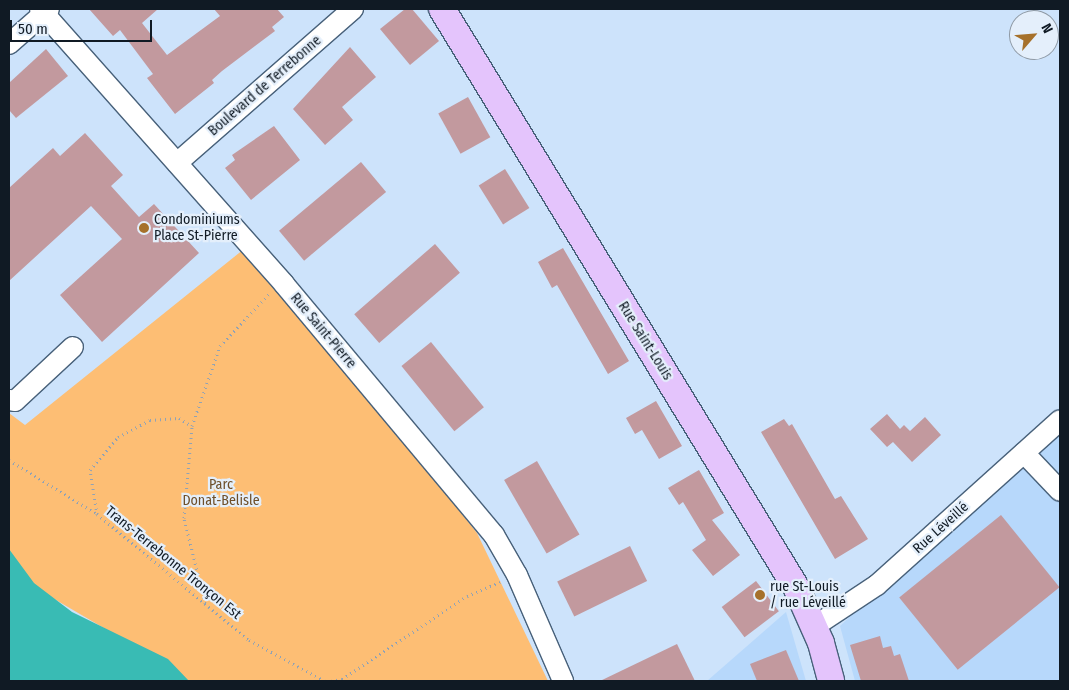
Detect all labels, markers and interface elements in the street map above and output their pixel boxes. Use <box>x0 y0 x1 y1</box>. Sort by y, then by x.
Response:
scale bar <box>12 10 155 42</box>
north arrow <box>1009 10 1059 60</box>
text: 50 m <box>18 20 48 38</box>
text: N <box>1037 21 1056 36</box>
street label: Boulevard de Terrebonne <box>205 32 325 140</box>
place label: Condominiums Place St-Pierre <box>154 212 240 244</box>
marker: Condominiums Place St-Pierre <box>138 222 150 234</box>
street label: Rue Saint-Pierre <box>287 290 359 372</box>
street label: Rue Saint-Louis <box>614 299 676 383</box>
park label: Parc Donat-Belisle <box>182 477 260 510</box>
street label: Rue Léveillé <box>910 499 972 557</box>
street label: Trans-Terrebonne Tronçon Est <box>102 503 244 623</box>
place label: rue St-Louis / rue Léveillé <box>770 579 846 612</box>
marker: rue St-Louis / rue Léveillé <box>754 589 766 601</box>

